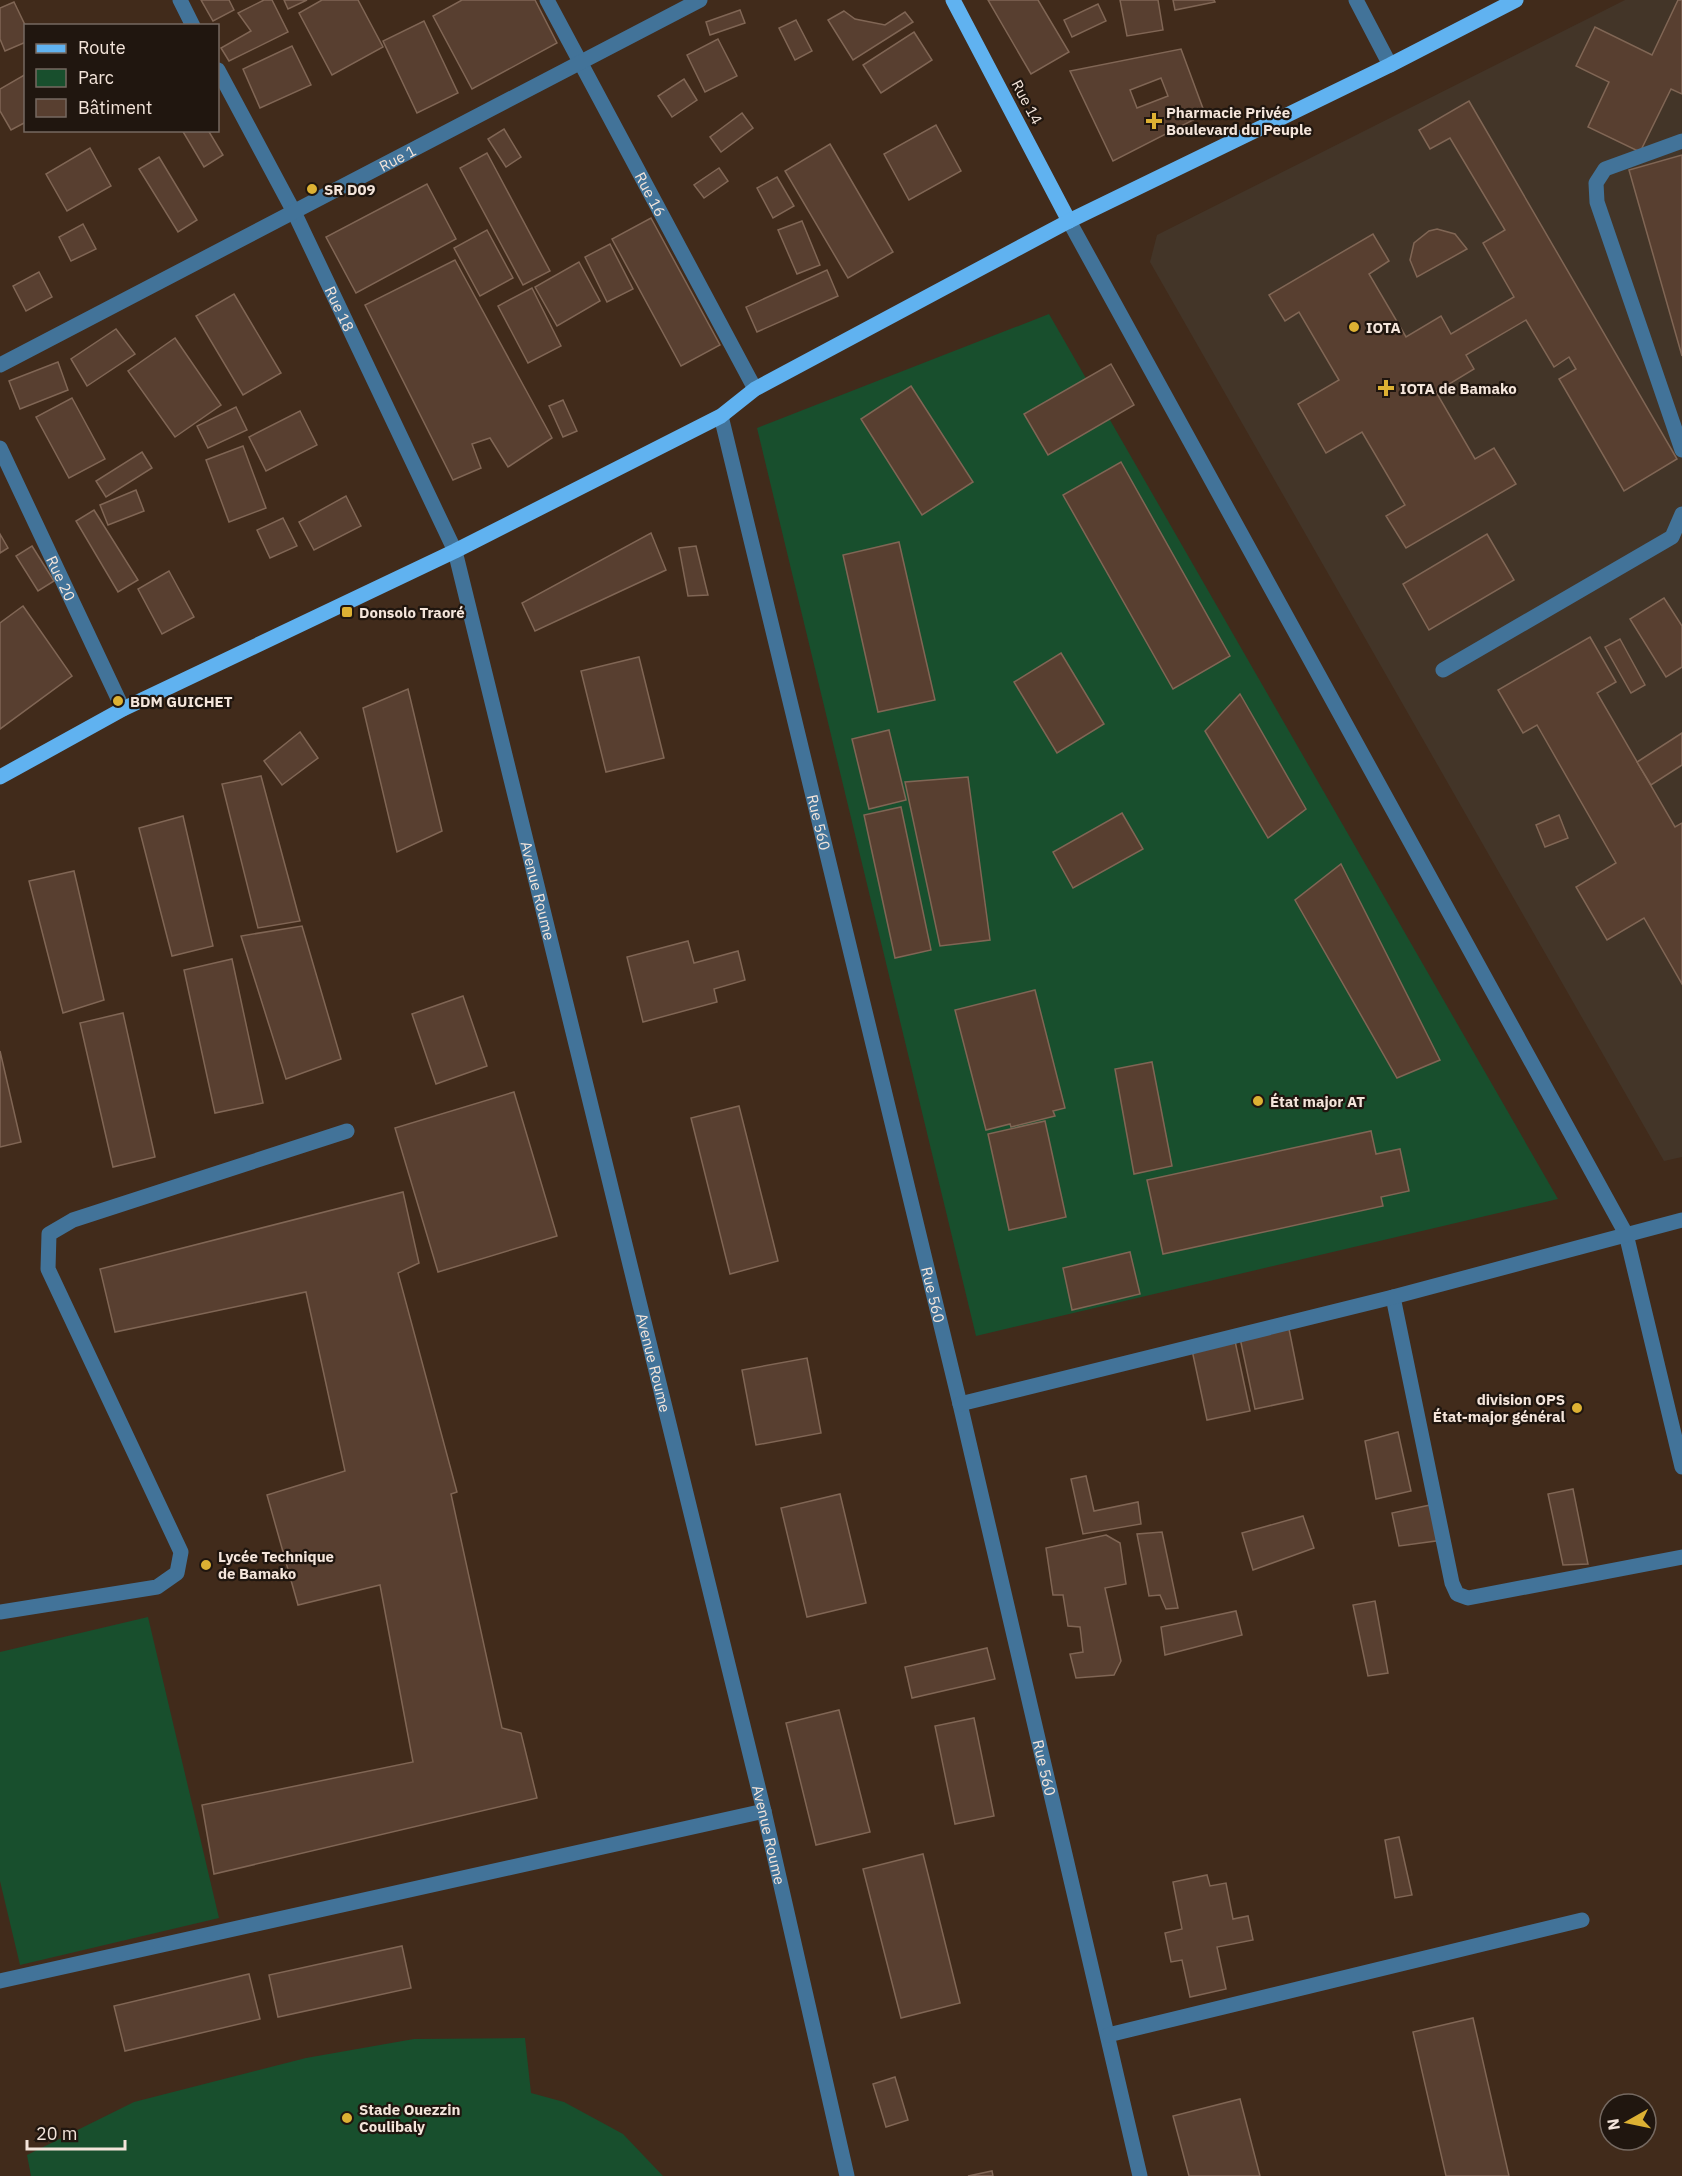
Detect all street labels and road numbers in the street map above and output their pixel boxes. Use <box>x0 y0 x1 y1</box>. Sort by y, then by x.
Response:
street label: Rue 14 <box>1007 76 1047 128</box>
street label: Rue 1 <box>376 140 419 175</box>
street label: Rue 16 <box>631 168 670 220</box>
street label: Rue 18 <box>321 283 359 334</box>
street label: Rue 20 <box>43 553 80 604</box>
street label: Rue 560 <box>803 792 835 852</box>
street label: Avenue Roume <box>517 839 560 942</box>
street label: Rue 560 <box>918 1265 949 1325</box>
street label: Avenue Roume <box>633 1311 675 1414</box>
street label: Rue 560 <box>1029 1738 1061 1798</box>
street label: Avenue Roume <box>748 1783 790 1886</box>

